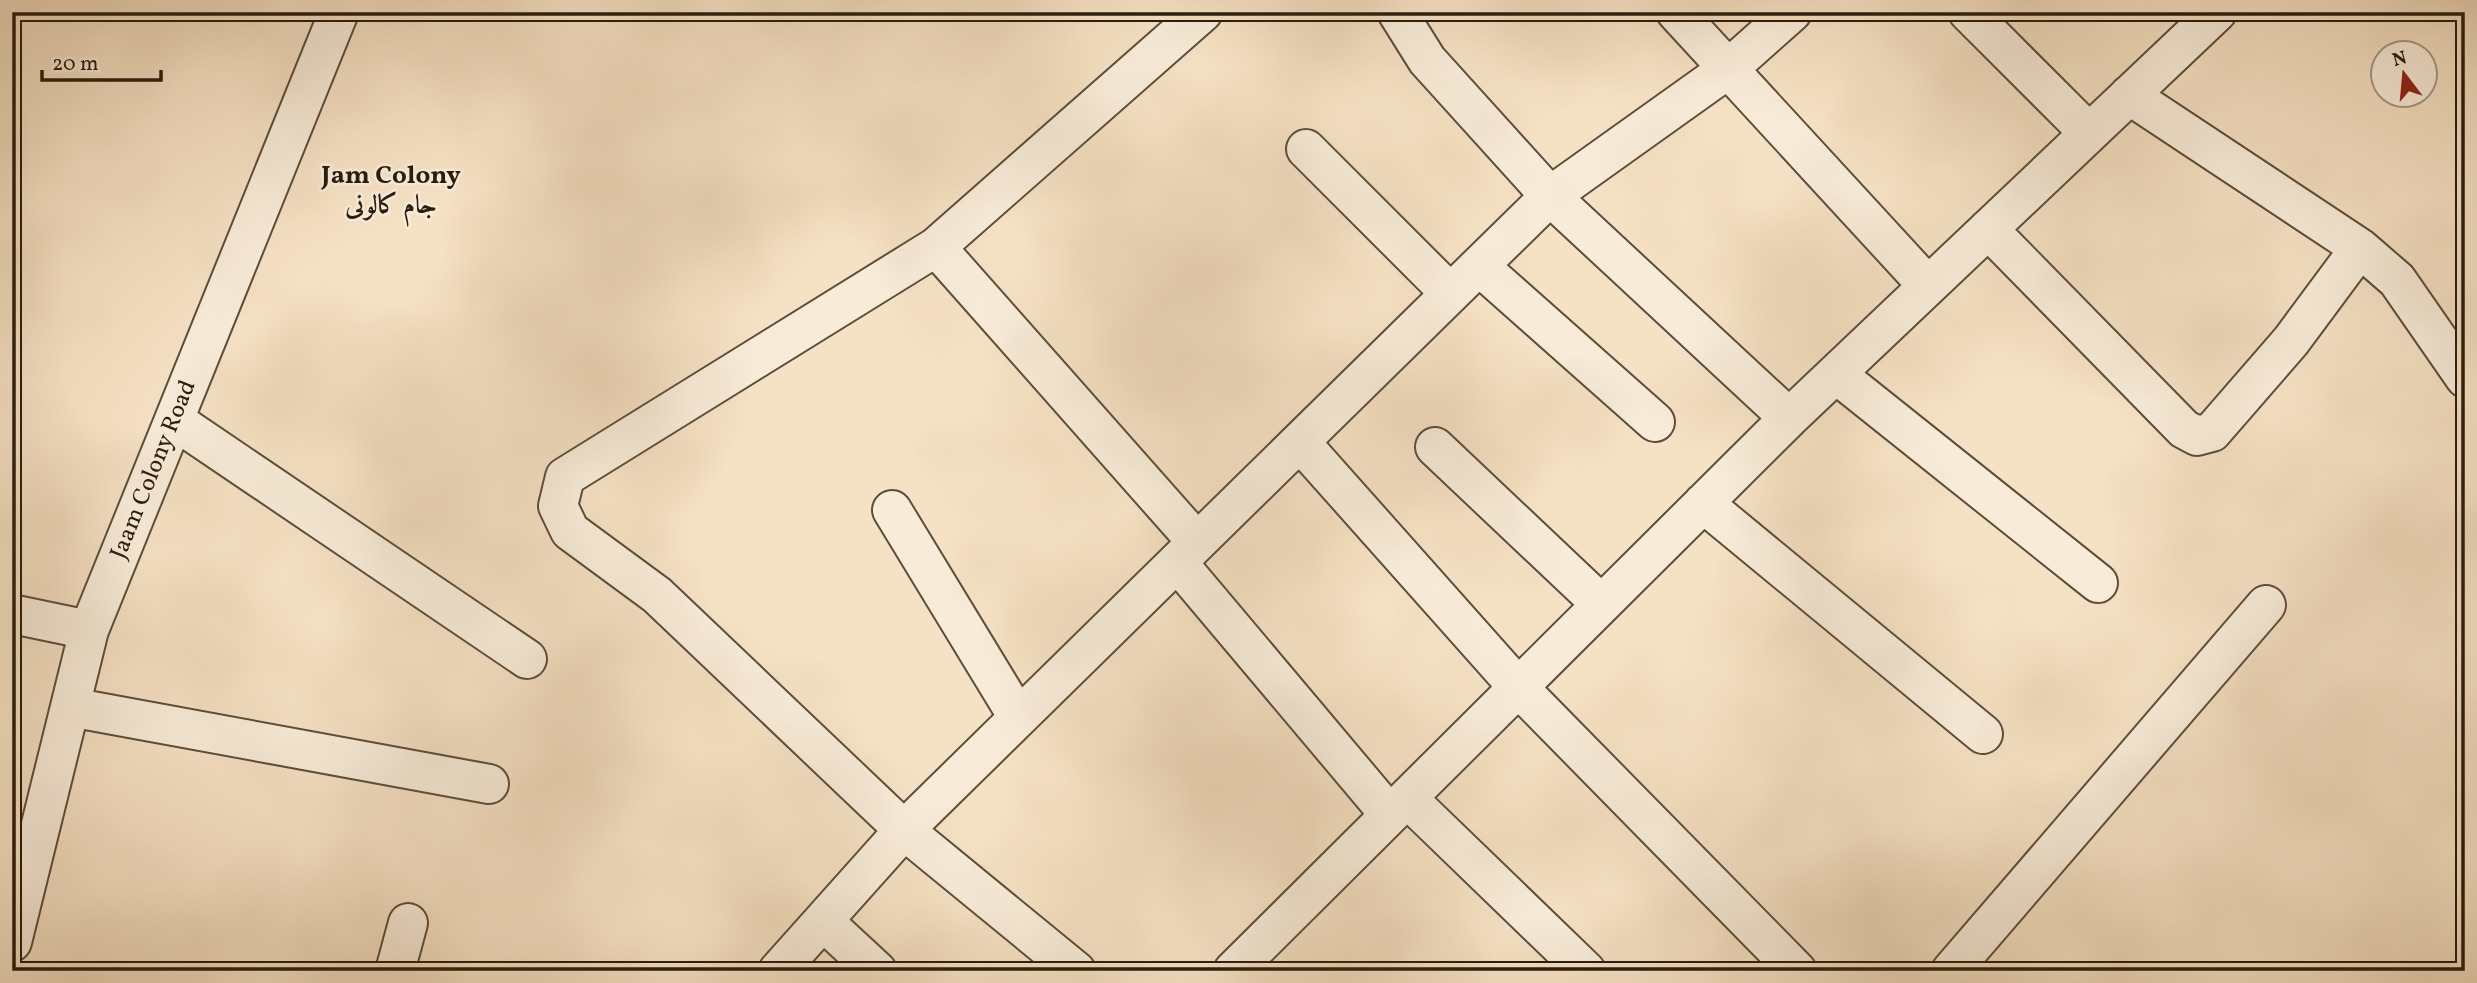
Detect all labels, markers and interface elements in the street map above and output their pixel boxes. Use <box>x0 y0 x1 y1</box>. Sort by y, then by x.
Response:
scale bar <box>42 38 161 82</box>
north arrow <box>2368 38 2438 108</box>
text: N <box>2390 45 2410 74</box>
text: 20 m <box>52 50 98 79</box>
district label: Jam Colony جام کالونی <box>320 158 461 227</box>
street label: Jaam Colony Road <box>103 375 205 565</box>

